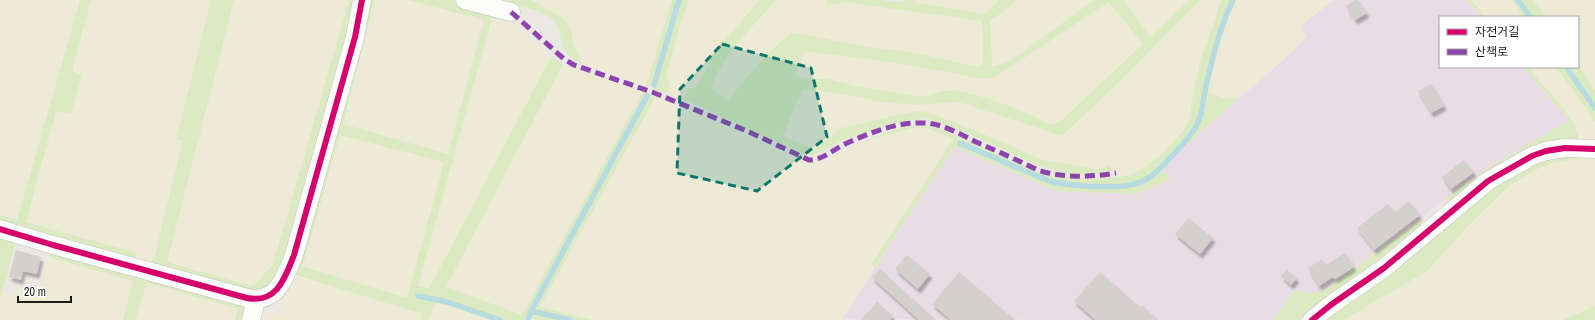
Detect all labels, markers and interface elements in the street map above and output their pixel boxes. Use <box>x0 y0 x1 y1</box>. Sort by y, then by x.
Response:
legend <box>1439 16 1579 68</box>
text: 자전거길 <box>1475 24 1519 40</box>
text: 산책로 <box>1475 44 1508 60</box>
scale bar <box>18 278 71 304</box>
text: 20 m <box>24 284 46 300</box>

